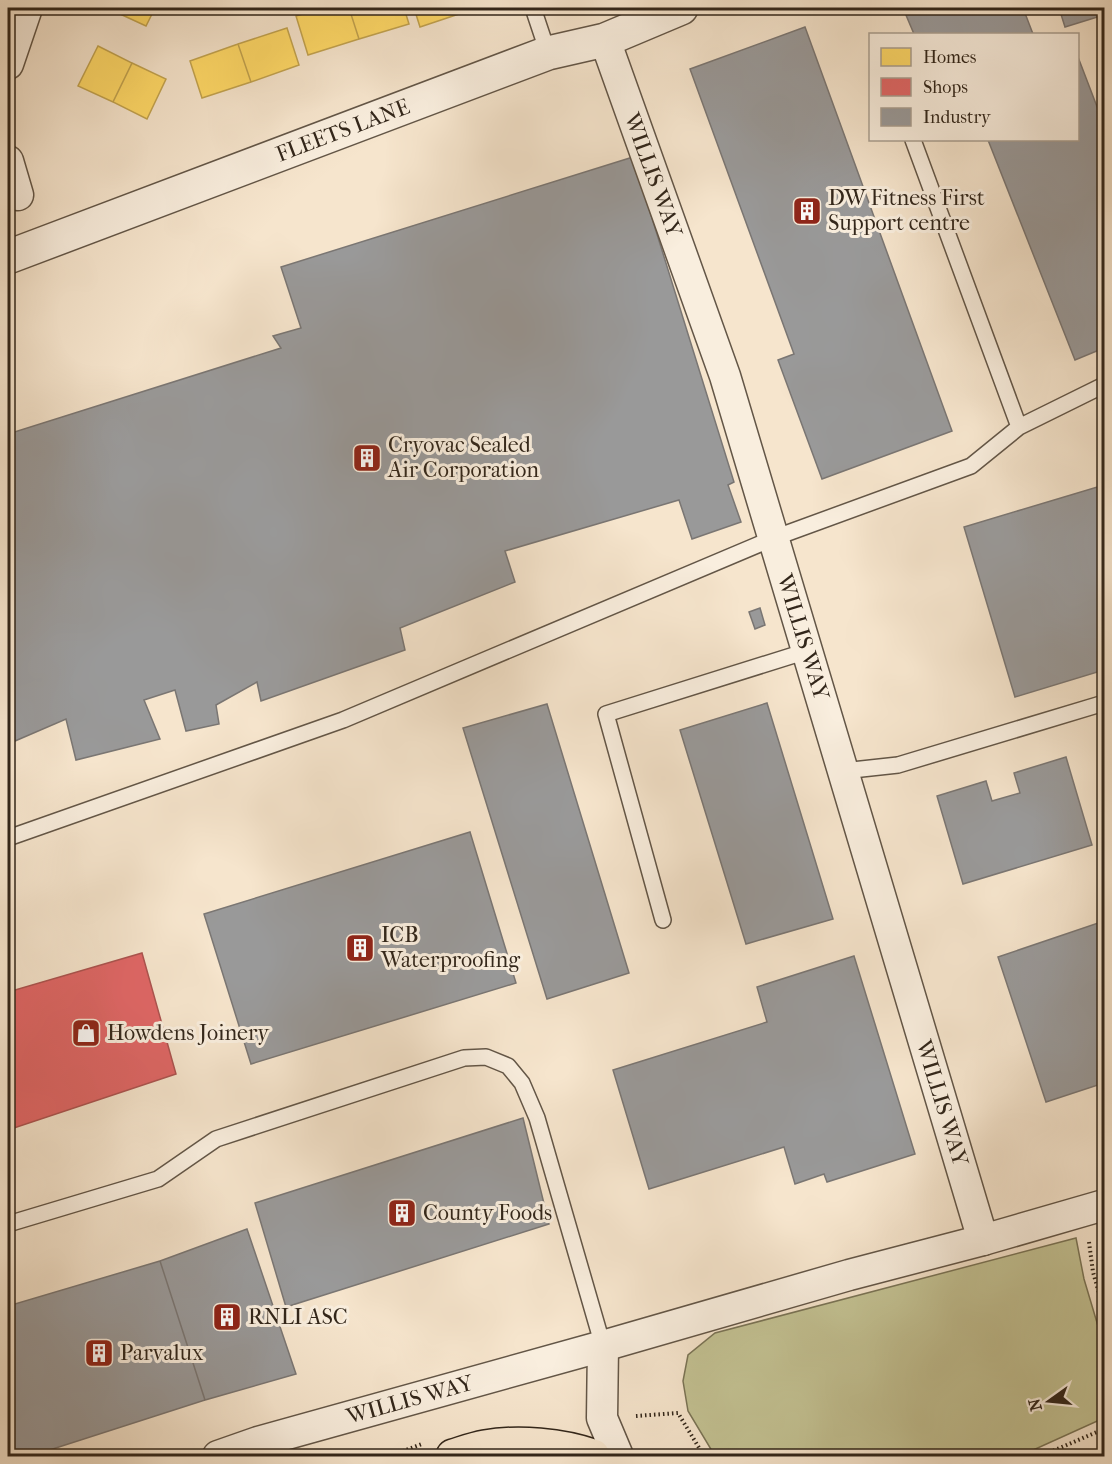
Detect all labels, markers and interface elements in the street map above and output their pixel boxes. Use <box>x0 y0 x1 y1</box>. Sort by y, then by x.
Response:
legend <box>869 33 1079 141</box>
text: Homes <box>923 47 977 68</box>
text: Shops <box>923 77 968 98</box>
street label: FLEETS LANE <box>272 93 413 168</box>
text: Industry <box>923 107 992 128</box>
street label: WILLIS WAY <box>618 108 688 242</box>
place label: DW Fitness First Support centre <box>828 185 985 236</box>
building icon: DW Fitness First Support centre <box>791 195 823 227</box>
place label: Cryovac Sealed Air Corporation <box>387 432 539 483</box>
building icon: Cryovac Sealed Air Corporation <box>351 442 383 474</box>
street label: WILLIS WAY <box>771 570 835 704</box>
place label: ICB Waterproofing <box>380 922 520 973</box>
building icon: ICB Waterproofing <box>344 932 376 964</box>
shop icon: Howdens Joinery <box>70 1017 102 1049</box>
place label: Howdens Joinery <box>107 1020 270 1046</box>
street label: WILLIS WAY <box>910 1036 974 1170</box>
building icon: County Foods <box>386 1197 418 1229</box>
place label: County Foods <box>423 1200 552 1226</box>
building icon: RNLI ASC <box>211 1301 243 1333</box>
place label: RNLI ASC <box>248 1304 348 1330</box>
building icon: Parvalux <box>83 1337 115 1369</box>
place label: Parvalux <box>120 1340 204 1366</box>
street label: WILLIS WAY <box>343 1370 477 1430</box>
north arrow <box>1019 1371 1079 1431</box>
text: N <box>1024 1396 1046 1413</box>

